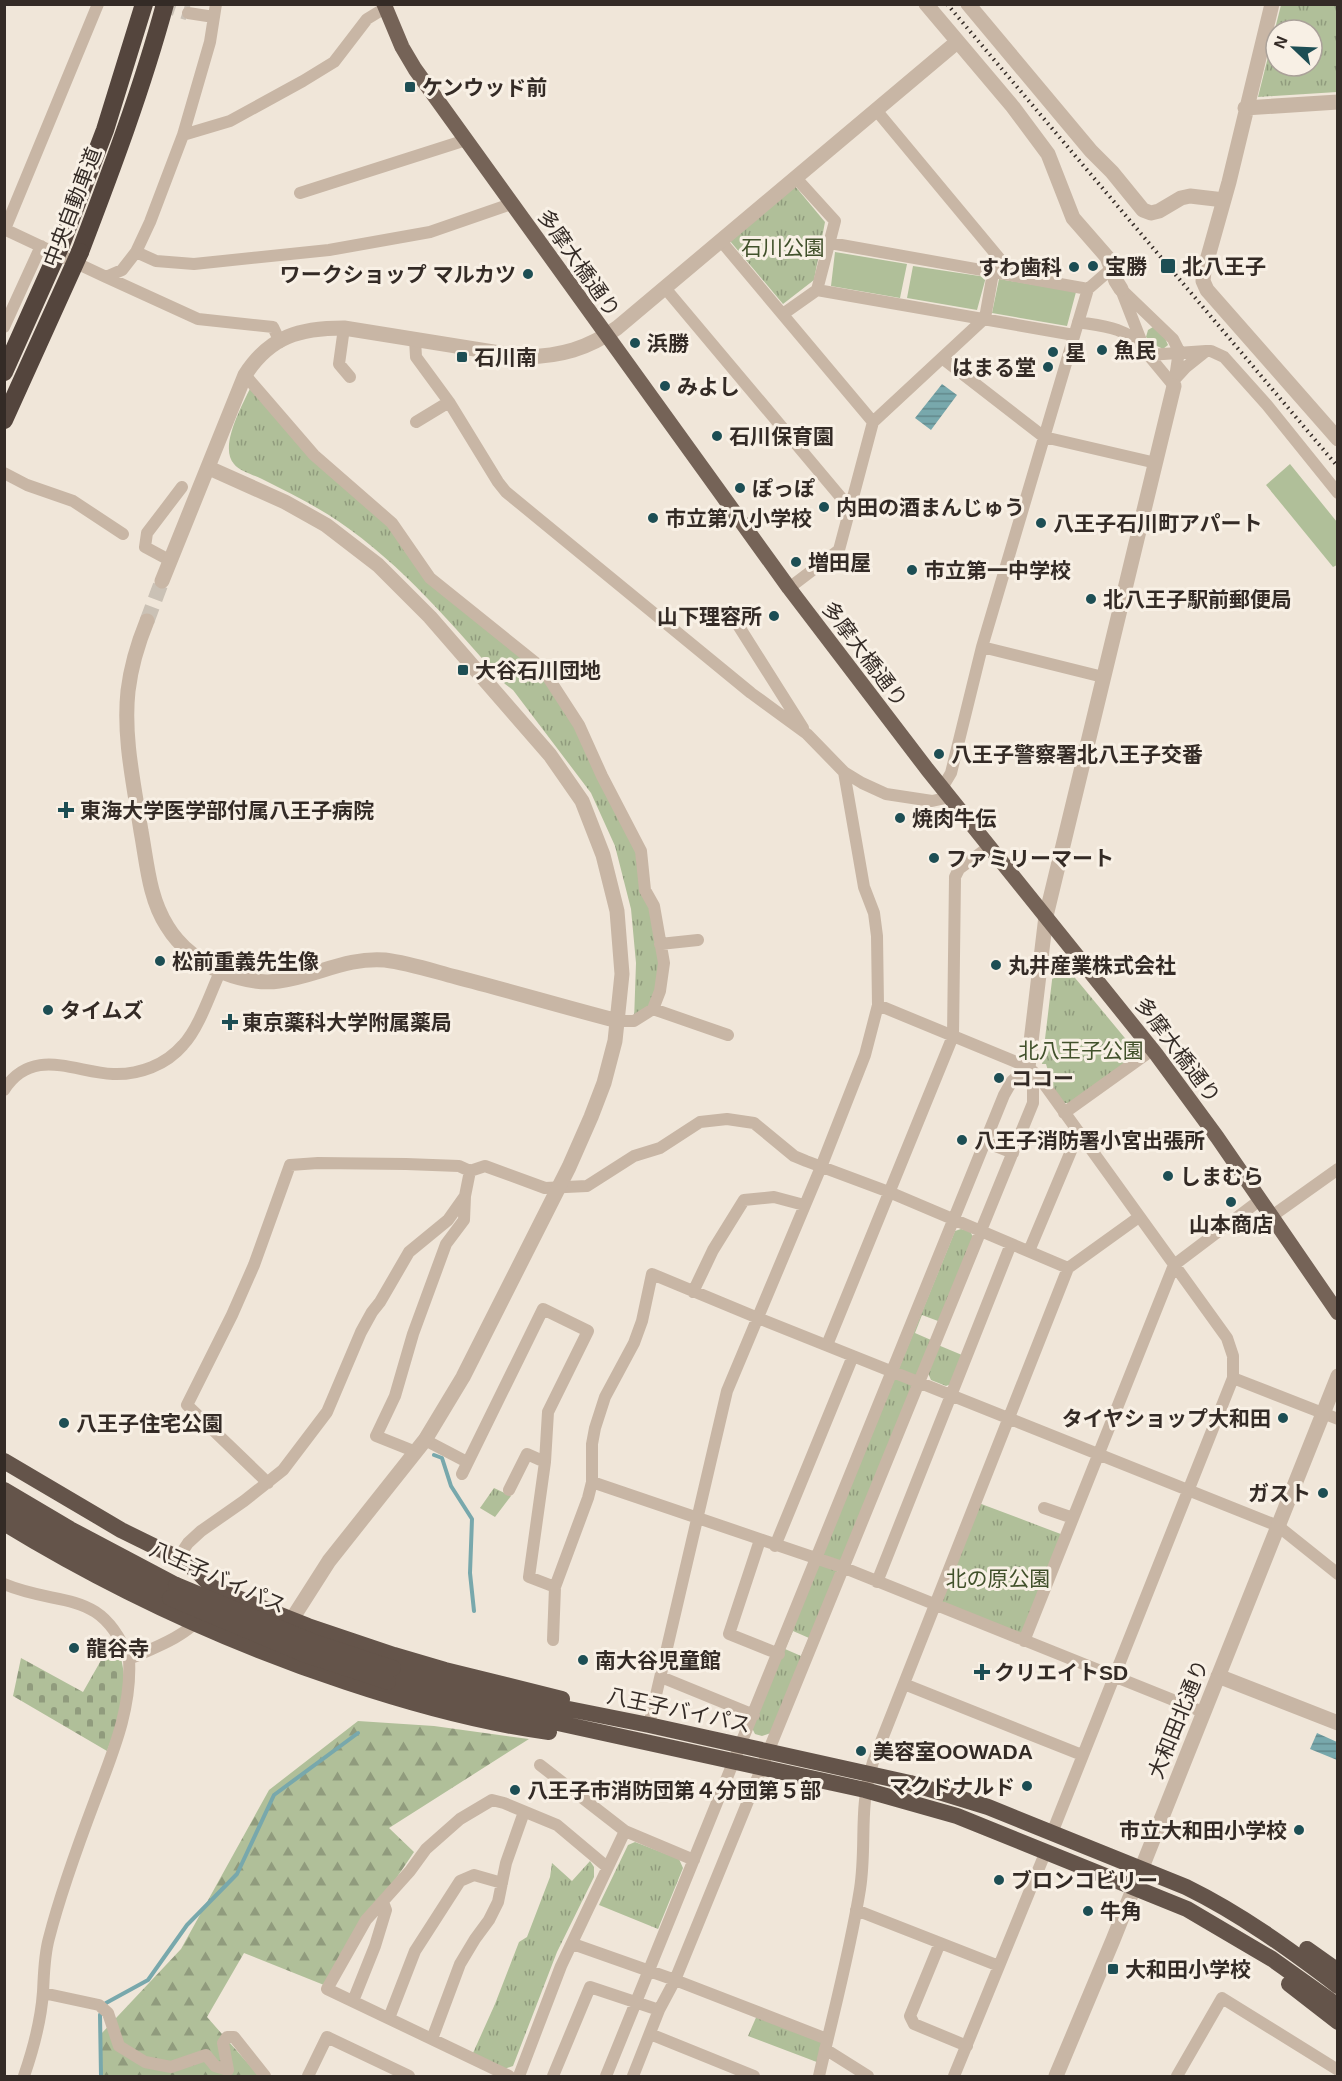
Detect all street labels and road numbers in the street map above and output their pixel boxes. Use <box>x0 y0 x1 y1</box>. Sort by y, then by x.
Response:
street label: 中央自動車道 <box>39 144 105 270</box>
street label: 多摩大橋通り <box>533 205 625 321</box>
street label: 多摩大橋通り <box>818 597 912 711</box>
street label: 多摩大橋通り <box>1131 993 1225 1107</box>
street label: 八王子バイパス <box>146 1537 290 1617</box>
street label: 大和田北通り <box>1144 1656 1212 1782</box>
street label: 八王子バイパス <box>605 1684 753 1736</box>

